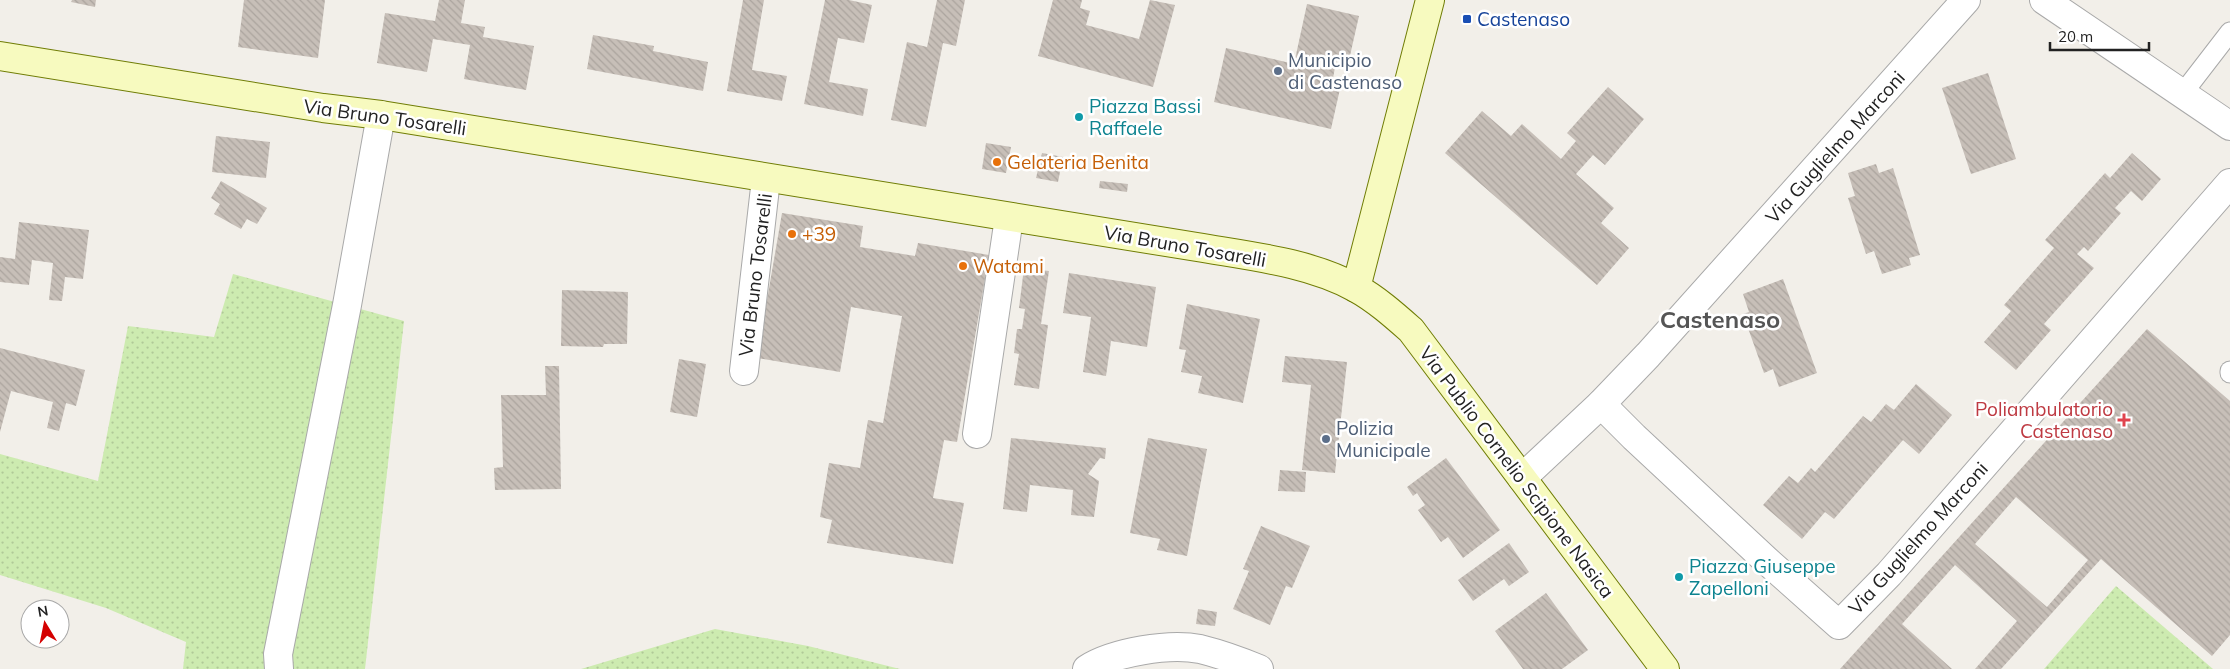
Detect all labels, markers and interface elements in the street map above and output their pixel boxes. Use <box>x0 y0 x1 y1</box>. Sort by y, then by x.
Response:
place label: Castenaso <box>1477 7 1570 31</box>
marker: Castenaso <box>1461 13 1473 25</box>
scale bar <box>2050 20 2149 52</box>
text: 20 m <box>2058 27 2093 46</box>
place label: Municipio di Castenaso <box>1288 48 1402 94</box>
marker: Municipio di Castenaso <box>1272 65 1284 77</box>
street label: Via Guglielmo Marconi <box>1760 66 1910 228</box>
street label: Via Bruno Tosarelli <box>302 94 468 140</box>
place label: Piazza Bassi Raffaele <box>1089 94 1201 140</box>
marker: Piazza Bassi Raffaele <box>1073 111 1085 123</box>
place label: Gelateria Benita <box>1007 150 1149 174</box>
marker: Gelateria Benita <box>991 156 1003 168</box>
street label: Via Bruno Tosarelli <box>733 192 777 358</box>
street label: Via Bruno Tosarelli <box>1102 220 1268 272</box>
place label: +39 <box>802 222 836 246</box>
marker: +39 <box>786 228 798 240</box>
place label: Watami <box>973 254 1044 278</box>
marker: Watami <box>957 260 969 272</box>
district label: Castenaso <box>1660 304 1780 334</box>
street label: Via Publio Cornelio Scipione Nasica <box>1414 341 1620 603</box>
place label: Poliambulatorio Castenaso <box>1975 397 2113 443</box>
marker: Poliambulatorio Castenaso <box>2117 413 2131 427</box>
place label: Polizia Municipale <box>1336 416 1431 462</box>
marker: Polizia Municipale <box>1320 433 1332 445</box>
street label: Via Guglielmo Marconi <box>1843 457 1993 619</box>
place label: Piazza Giuseppe Zapelloni <box>1689 554 1836 600</box>
marker: Piazza Giuseppe Zapelloni <box>1673 571 1685 583</box>
north arrow <box>20 599 70 649</box>
text: N <box>36 601 50 621</box>

